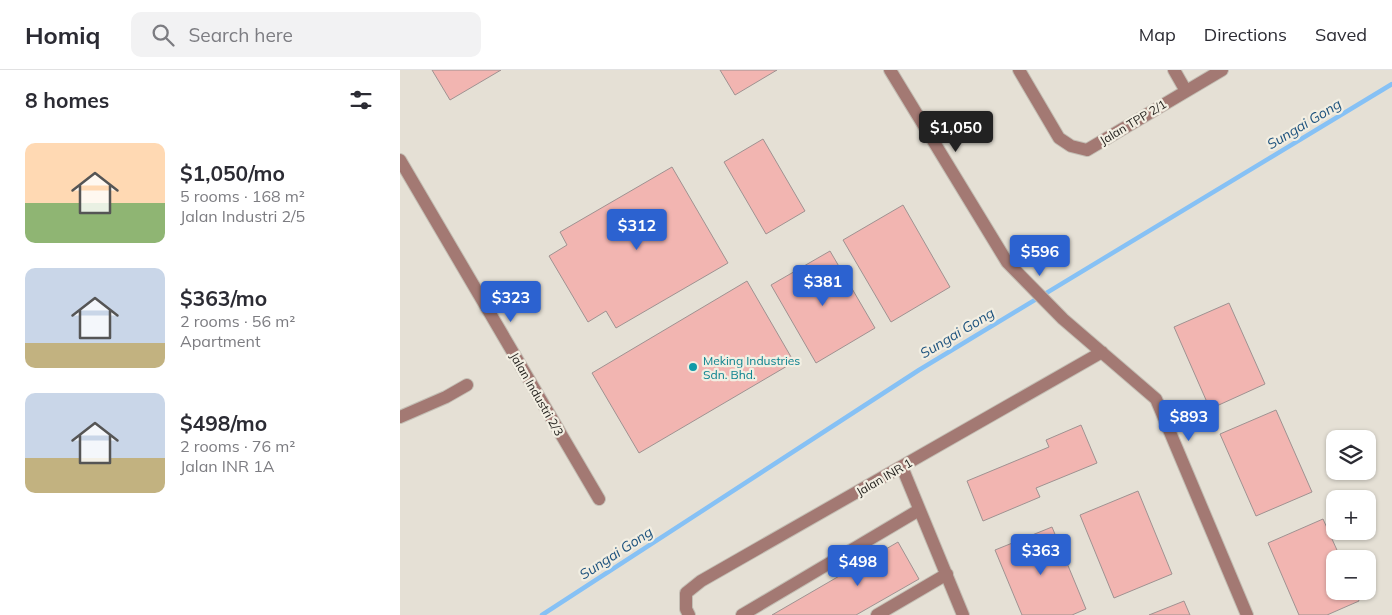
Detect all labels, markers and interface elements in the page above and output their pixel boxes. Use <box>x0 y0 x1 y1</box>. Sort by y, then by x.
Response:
search box <box>131 12 481 57</box>
text: Homiq <box>25 20 101 50</box>
icon: search <box>149 21 177 49</box>
text: Search here <box>189 23 293 47</box>
text: Map <box>1139 23 1176 46</box>
text: Directions <box>1204 23 1287 46</box>
text: Saved <box>1315 23 1367 46</box>
icon: filters <box>347 86 375 114</box>
text: 8 homes <box>25 87 109 113</box>
water label: Sungai Gong <box>1263 94 1345 153</box>
street label: Jalan TPP 2/1 <box>1097 96 1169 148</box>
pin: $1,050 <box>915 111 997 153</box>
text: $1,050 <box>930 117 982 137</box>
text: $1,050/mo <box>180 160 285 186</box>
icon: home <box>65 163 125 223</box>
text: 5 rooms · 168 m² <box>180 186 305 206</box>
text: Jalan Industri 2/5 <box>180 206 305 226</box>
pin: $312 <box>607 208 667 251</box>
text: $312 <box>618 215 656 235</box>
pin: $596 <box>1010 234 1070 277</box>
text: $596 <box>1021 241 1059 261</box>
pin: $381 <box>793 264 853 307</box>
text: $381 <box>804 271 842 291</box>
pin: $323 <box>481 280 541 323</box>
text: $363/mo <box>180 285 267 311</box>
text: $323 <box>492 287 530 307</box>
icon: home <box>65 288 125 348</box>
water label: Sungai Gong <box>916 303 998 362</box>
text: 2 rooms · 56 m² <box>180 311 295 331</box>
text: Apartment <box>180 331 261 351</box>
street label: Jalan Industri 2/3 <box>507 350 567 438</box>
place label: Meking Industries Sdn. Bhd. <box>703 353 800 382</box>
marker: Meking Industries Sdn. Bhd. <box>687 361 699 373</box>
pin: $893 <box>1159 400 1219 442</box>
text: $893 <box>1170 406 1208 426</box>
text: $498/mo <box>180 410 267 436</box>
icon: home <box>65 413 125 473</box>
map controls <box>1326 430 1376 600</box>
button: layers <box>1326 430 1376 480</box>
text: 2 rooms · 76 m² <box>180 436 295 456</box>
street label: Jalan INR 1 <box>853 455 915 499</box>
text: Jalan INR 1A <box>180 456 275 476</box>
button: + <box>1326 490 1376 540</box>
water label: Sungai Gong <box>576 522 656 583</box>
pin: $363 <box>1011 534 1071 576</box>
text: $363 <box>1022 540 1060 560</box>
pin: $498 <box>828 544 888 587</box>
button: − <box>1326 550 1376 600</box>
text: $498 <box>839 551 877 571</box>

